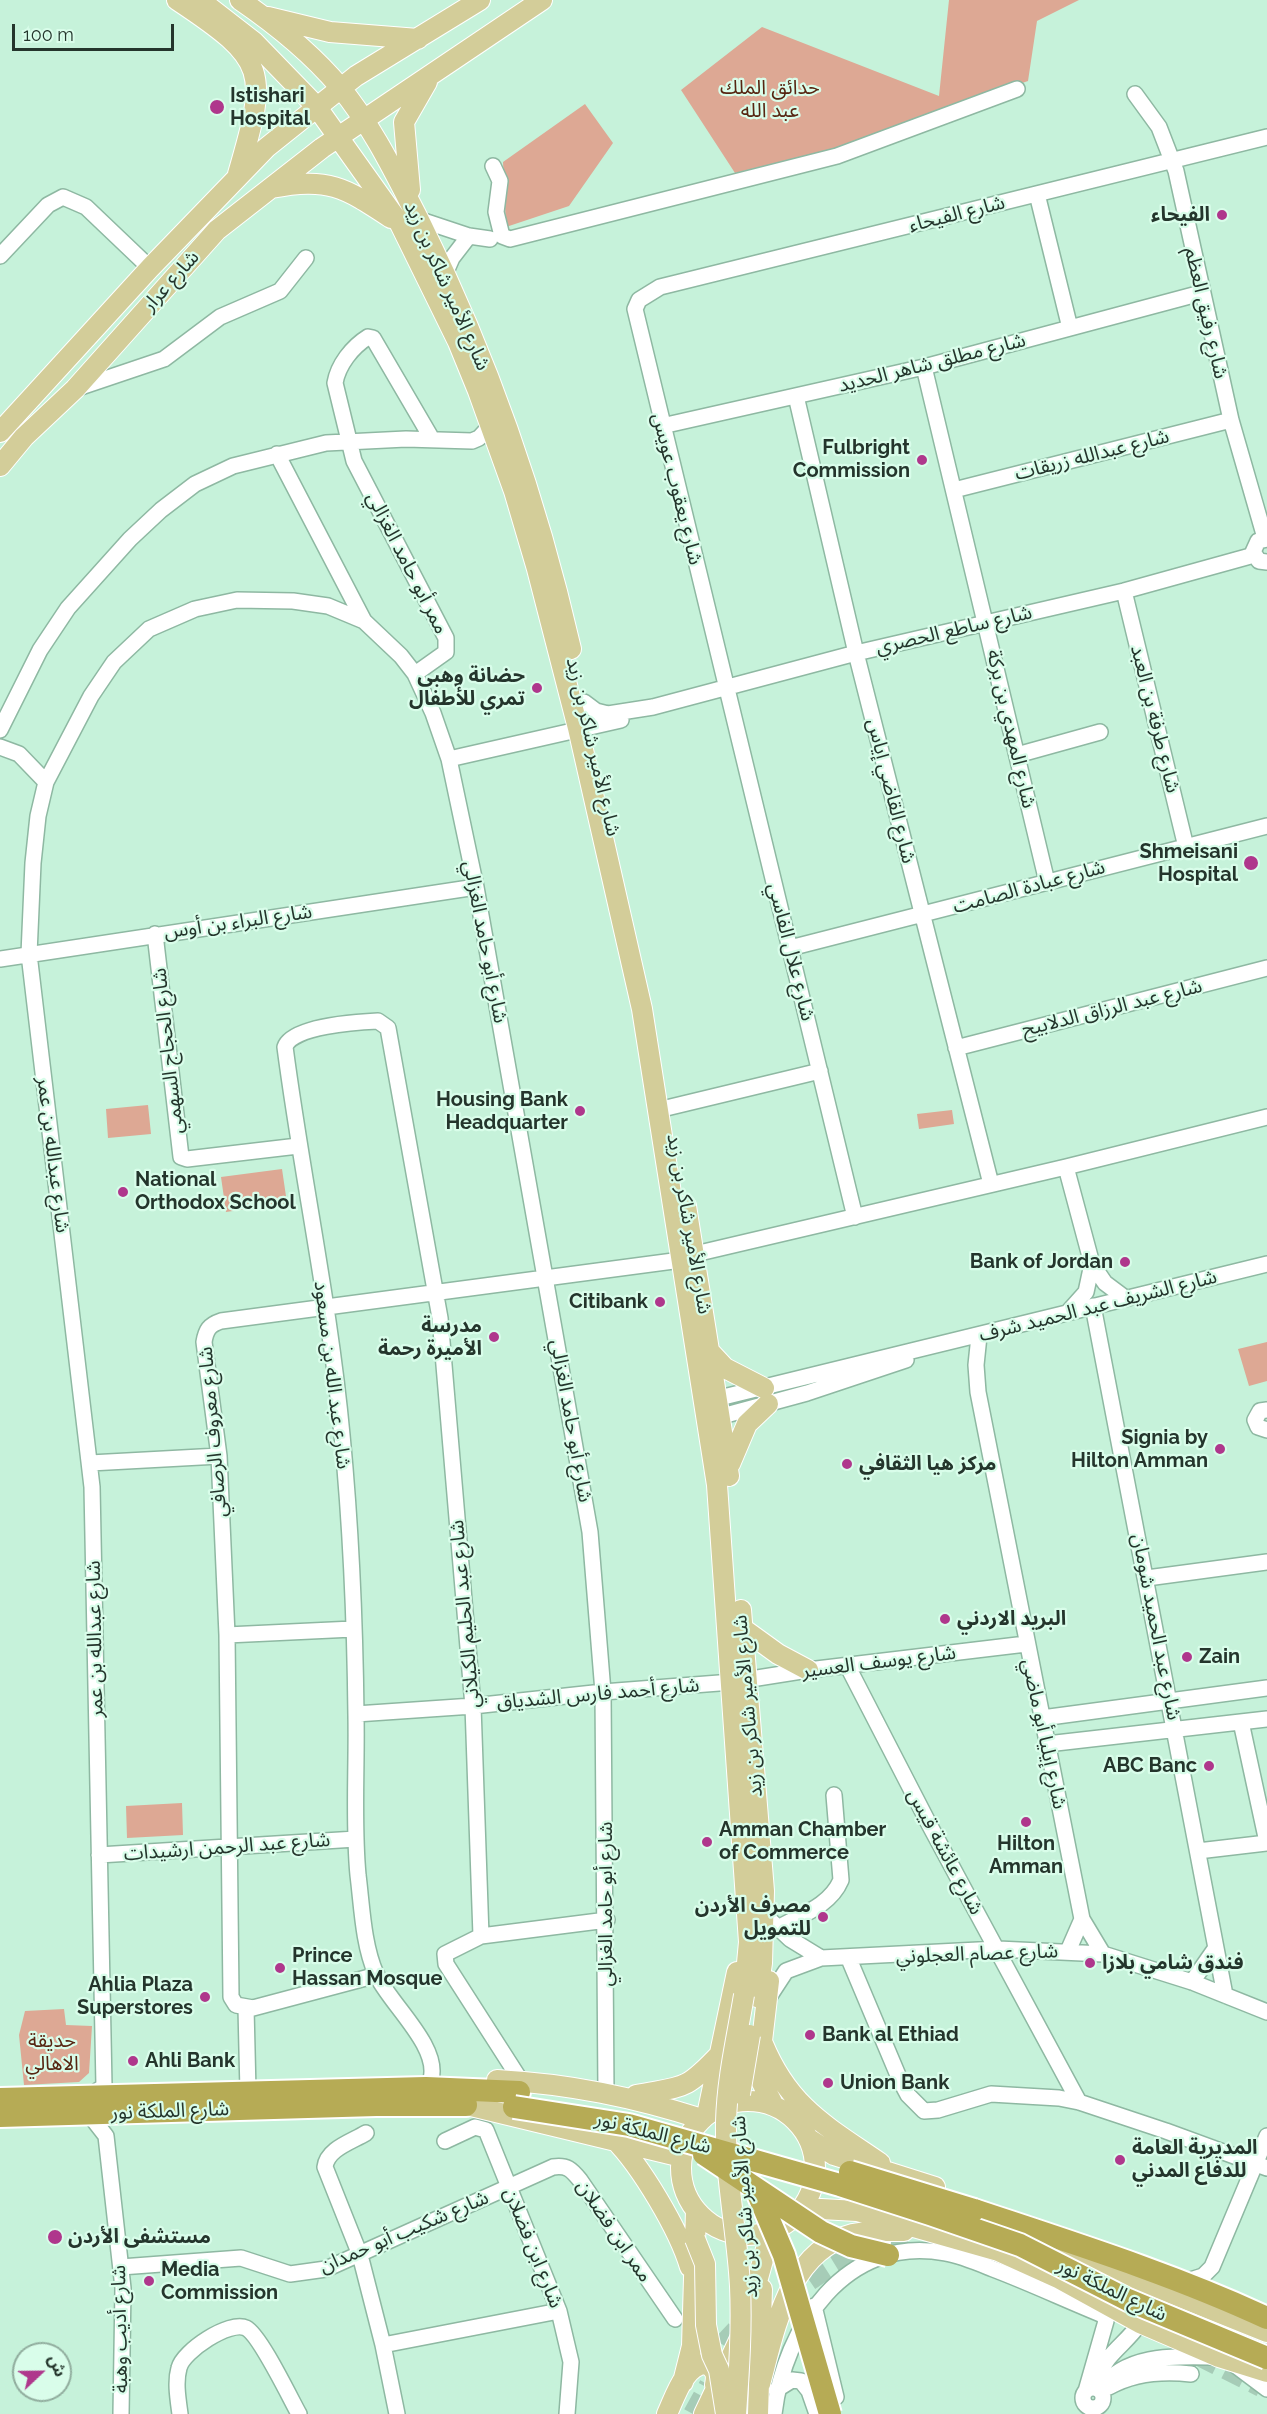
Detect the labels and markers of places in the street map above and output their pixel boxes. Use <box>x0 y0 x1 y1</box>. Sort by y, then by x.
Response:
place label: Istishari Hospital <box>230 84 310 131</box>
marker: Istishari Hospital <box>208 98 226 116</box>
place label: الفيحاء <box>1151 203 1210 227</box>
marker: الفيحاء <box>1215 208 1229 222</box>
place label: Fulbright Commission <box>793 436 910 483</box>
marker: Fulbright Commission <box>915 453 929 467</box>
place label: حضانة وهبي تمري للأطفال <box>409 664 525 711</box>
marker: حضانة وهبي تمري للأطفال <box>530 681 544 695</box>
place label: Shmeisani Hospital <box>1139 840 1238 887</box>
marker: Shmeisani Hospital <box>1242 854 1260 872</box>
place label: Housing Bank Headquarter <box>436 1088 568 1135</box>
marker: Housing Bank Headquarter <box>573 1104 587 1118</box>
place label: National Orthodox School <box>135 1168 296 1215</box>
marker: National Orthodox School <box>116 1185 130 1199</box>
place label: Bank of Jordan <box>970 1250 1113 1274</box>
marker: Bank of Jordan <box>1118 1255 1132 1269</box>
place label: Citibank <box>569 1290 648 1314</box>
marker: Citibank <box>653 1295 667 1309</box>
place label: مدرسة الأميرة رحمة <box>378 1314 482 1361</box>
marker: مدرسة الأميرة رحمة <box>487 1330 501 1344</box>
place label: Signia by Hilton Amman <box>1071 1426 1208 1473</box>
marker: Signia by Hilton Amman <box>1213 1442 1227 1456</box>
place label: مركز هيا الثقافي <box>859 1452 996 1476</box>
marker: مركز هيا الثقافي <box>840 1457 854 1471</box>
place label: البريد الاردني <box>957 1607 1066 1631</box>
marker: البريد الاردني <box>938 1612 952 1626</box>
place label: Zain <box>1199 1645 1240 1669</box>
marker: Zain <box>1180 1650 1194 1664</box>
place label: ABC Banc <box>1103 1754 1197 1778</box>
marker: ABC Banc <box>1202 1759 1216 1773</box>
marker: Hilton Amman <box>1019 1815 1033 1829</box>
place label: Amman Chamber of Commerce <box>719 1818 886 1865</box>
place label: Hilton Amman <box>989 1832 1063 1879</box>
marker: Amman Chamber of Commerce <box>700 1835 714 1849</box>
place label: مصرف الأردن للتمويل <box>695 1894 811 1941</box>
marker: مصرف الأردن للتمويل <box>816 1910 830 1924</box>
place label: Prince Hassan Mosque <box>292 1944 443 1991</box>
place label: فندق شامي بلازا <box>1102 1951 1244 1975</box>
marker: فندق شامي بلازا <box>1083 1956 1097 1970</box>
marker: Prince Hassan Mosque <box>273 1961 287 1975</box>
place label: Ahlia Plaza Superstores <box>77 1973 193 2020</box>
marker: Ahlia Plaza Superstores <box>198 1990 212 2004</box>
place label: Bank al Ethiad <box>822 2023 959 2047</box>
marker: Bank al Ethiad <box>803 2028 817 2042</box>
place label: Ahli Bank <box>145 2049 235 2073</box>
marker: Ahli Bank <box>126 2054 140 2068</box>
place label: Union Bank <box>840 2071 949 2095</box>
marker: Union Bank <box>821 2076 835 2090</box>
place label: المديرية العامة للدفاع المدني <box>1132 2136 1258 2183</box>
marker: المديرية العامة للدفاع المدني <box>1113 2153 1127 2167</box>
place label: مستشفى الأردن <box>68 2225 211 2249</box>
marker: مستشفى الأردن <box>46 2228 64 2246</box>
place label: Media Commission <box>161 2258 278 2305</box>
marker: Media Commission <box>142 2274 156 2288</box>

